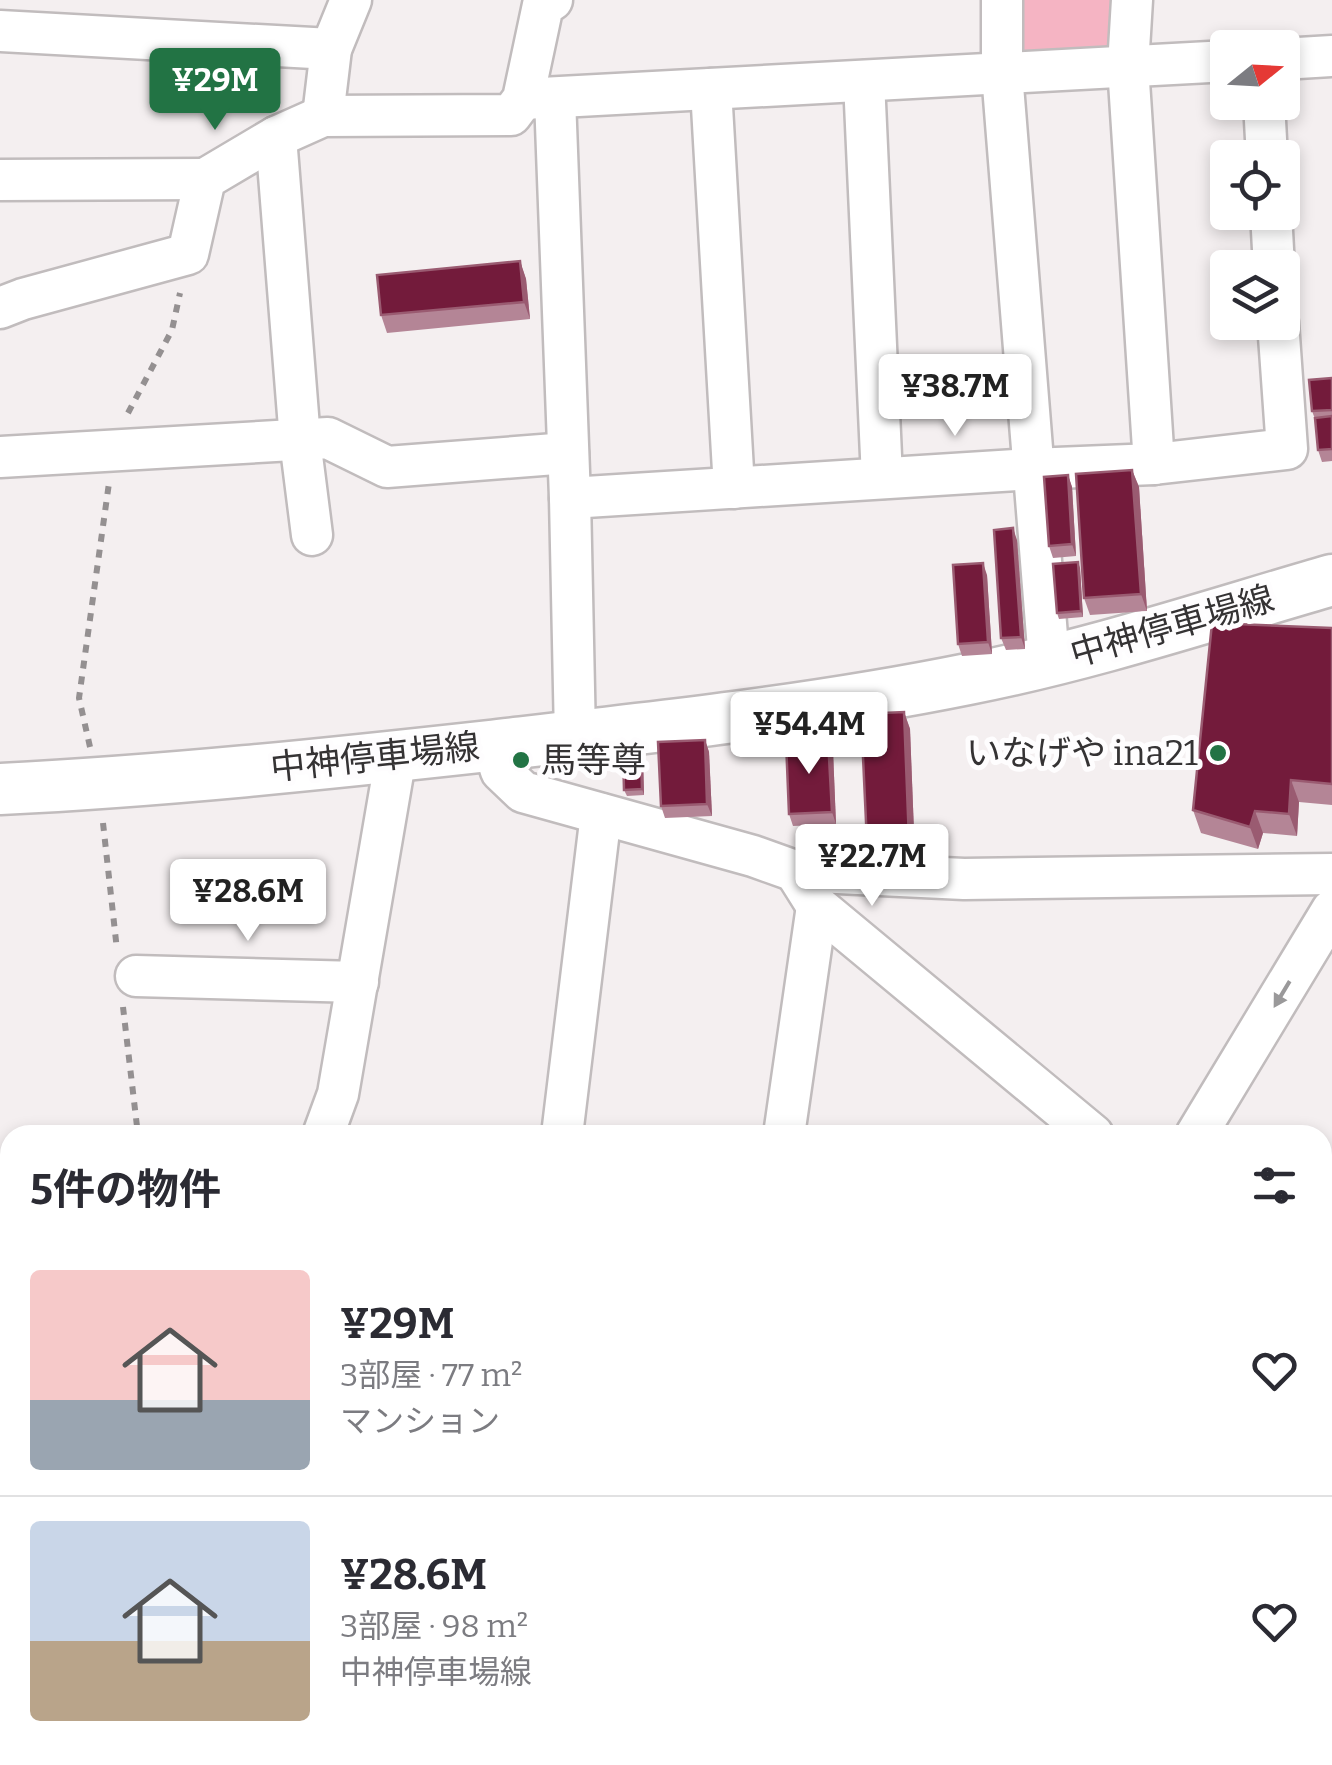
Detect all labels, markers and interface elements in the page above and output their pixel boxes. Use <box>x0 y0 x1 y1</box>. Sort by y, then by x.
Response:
north arrow <box>1210 30 1300 120</box>
map controls <box>1210 30 1300 340</box>
pin: ¥29M <box>156 48 274 133</box>
text: ¥29M <box>171 61 259 99</box>
button: locate <box>1210 140 1300 230</box>
button: layers <box>1210 250 1300 340</box>
pin: ¥38.7M <box>874 354 1036 439</box>
text: ¥38.7M <box>901 367 1009 405</box>
street label: 中神停車場線 <box>1065 577 1279 675</box>
pin: ¥54.4M <box>728 692 890 777</box>
text: ¥54.4M <box>752 705 866 743</box>
street label: 中神停車場線 <box>268 725 482 789</box>
place label: いなげや ina21 <box>966 732 1198 774</box>
place label: 馬等尊 <box>541 739 646 781</box>
marker: いなげや ina21 <box>1207 742 1229 764</box>
marker: 馬等尊 <box>510 749 532 771</box>
pin: ¥22.7M <box>791 824 953 909</box>
text: ¥22.7M <box>817 837 927 875</box>
pin: ¥28.6M <box>167 859 329 944</box>
text: ¥28.6M <box>192 872 304 910</box>
one-way arrow <box>1274 980 1291 1008</box>
icon: filters <box>1247 1158 1302 1213</box>
text: 5件の物件 <box>30 1165 221 1215</box>
text: ¥29M <box>340 1299 454 1349</box>
icon: home <box>110 1310 230 1430</box>
icon: heart <box>1247 1343 1302 1398</box>
text: 3部屋 · 77 m² <box>340 1356 522 1394</box>
text: マンション <box>340 1402 500 1440</box>
text: ¥28.6M <box>340 1550 487 1600</box>
icon: home <box>110 1561 230 1681</box>
icon: heart <box>1247 1594 1302 1649</box>
text: 3部屋 · 98 m² <box>340 1607 528 1645</box>
text: 中神停車場線 <box>340 1653 532 1691</box>

